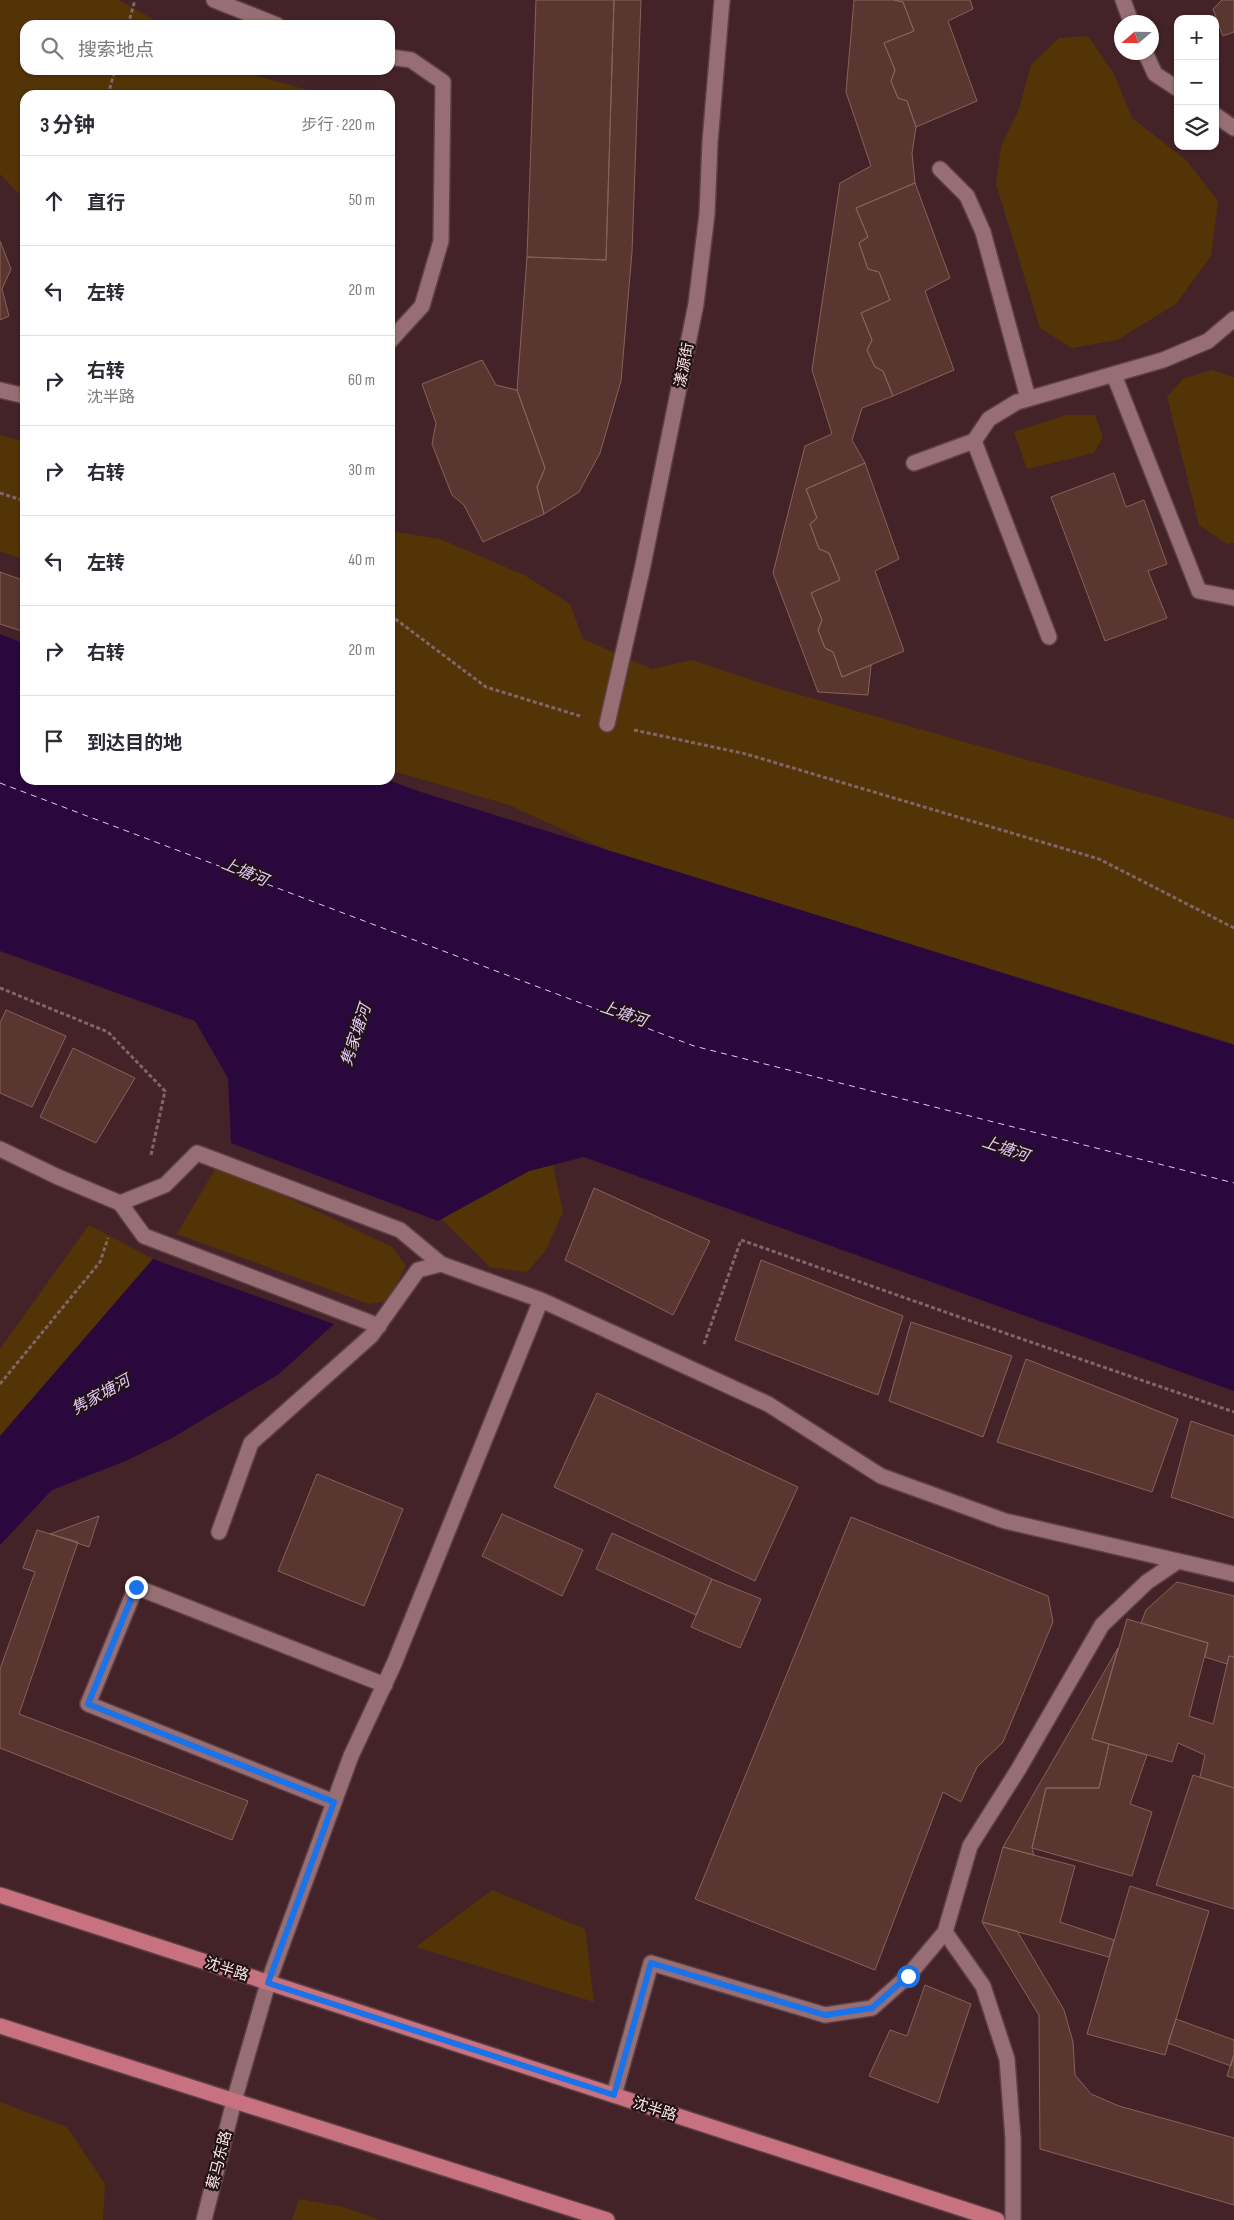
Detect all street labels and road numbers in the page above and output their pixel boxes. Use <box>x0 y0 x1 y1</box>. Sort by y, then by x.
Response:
street label: 漾源街 <box>671 341 698 389</box>
street label: 沈半路 <box>203 1953 251 1985</box>
street label: 沈半路 <box>631 2093 679 2125</box>
street label: 蔡马东路 <box>203 2129 236 2192</box>

